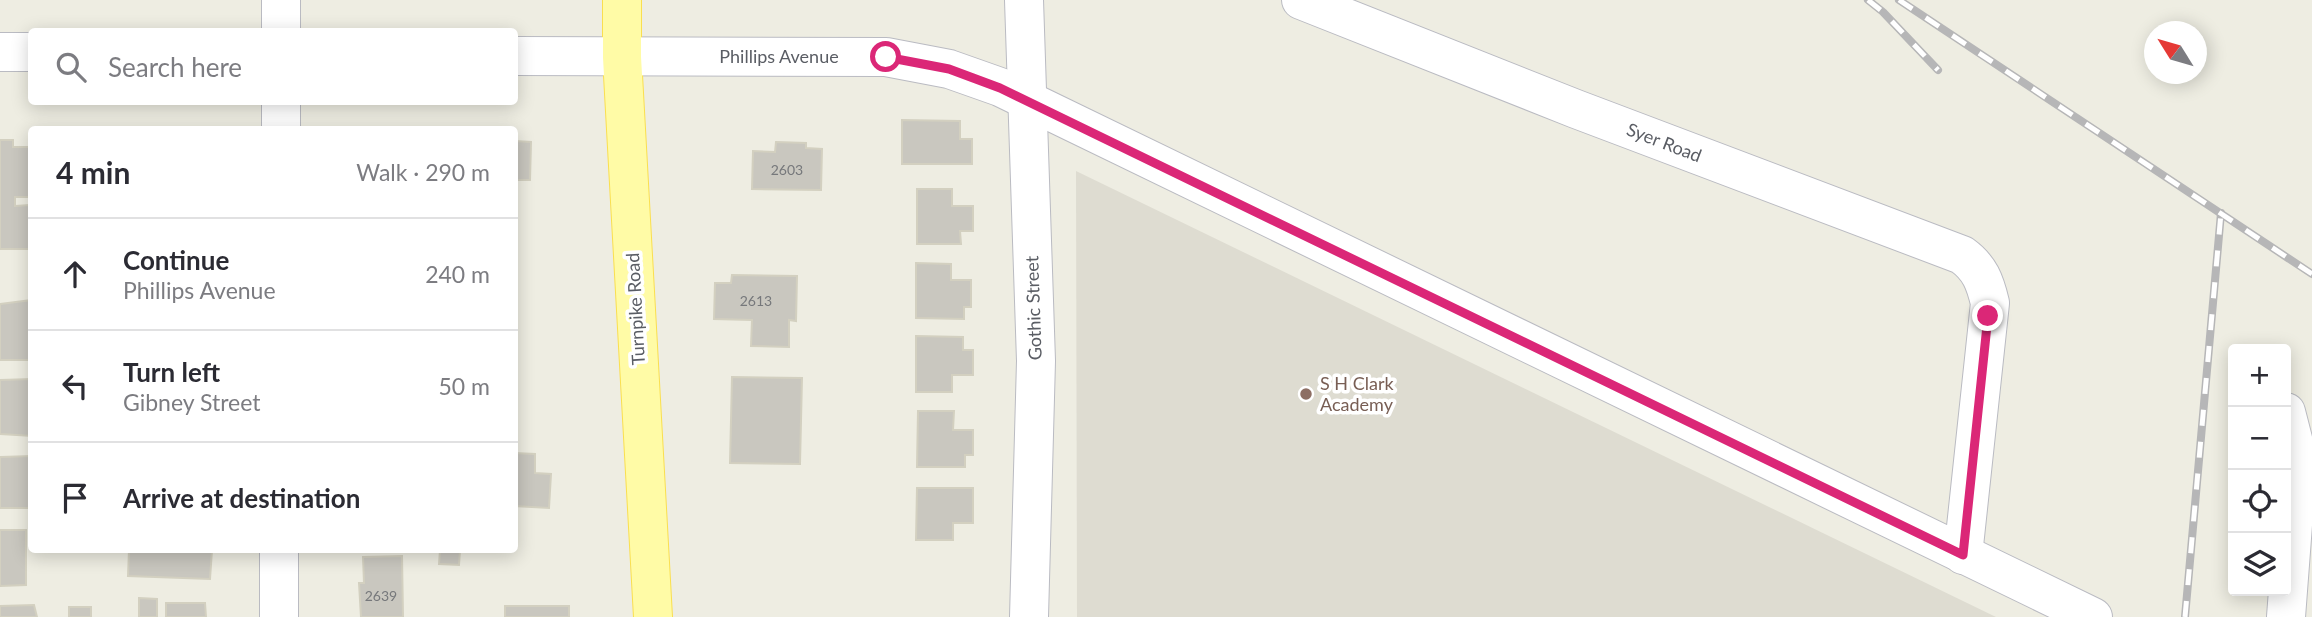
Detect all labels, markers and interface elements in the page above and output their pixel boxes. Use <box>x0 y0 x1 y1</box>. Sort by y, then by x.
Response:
north arrow <box>2144 21 2207 84</box>
search box <box>28 28 518 105</box>
route start <box>870 41 901 72</box>
street label: Phillips Avenue <box>719 45 839 67</box>
icon: search <box>52 48 90 86</box>
text: Search here <box>108 51 242 83</box>
street label: Syer Road <box>1624 118 1705 166</box>
text: 4 min <box>56 154 130 190</box>
text: Walk · 290 m <box>356 158 490 186</box>
house number: 2603 <box>771 161 803 178</box>
text: Continue <box>123 244 229 276</box>
street label: Turnpike Road <box>621 252 649 366</box>
icon: ahead <box>56 255 94 293</box>
street label: Gothic Street <box>1020 255 1046 361</box>
text: 240 m <box>425 260 490 288</box>
text: Phillips Avenue <box>123 276 276 304</box>
house number: 2613 <box>740 292 772 309</box>
route end <box>1972 300 2003 331</box>
map controls <box>2228 344 2291 596</box>
button: + <box>2228 344 2291 407</box>
text: Turn left <box>123 356 220 388</box>
icon: left <box>56 367 94 405</box>
text: 50 m <box>439 372 490 400</box>
place label: S H Clark Academy <box>1320 372 1394 415</box>
marker: S H Clark Academy <box>1298 386 1314 402</box>
text: Gibney Street <box>123 388 261 416</box>
button: − <box>2228 407 2291 470</box>
button: locate <box>2228 470 2291 533</box>
icon: arrive <box>56 479 94 517</box>
text: Arrive at destination <box>123 482 360 514</box>
button: layers <box>2228 533 2291 596</box>
house number: 2639 <box>365 587 397 604</box>

